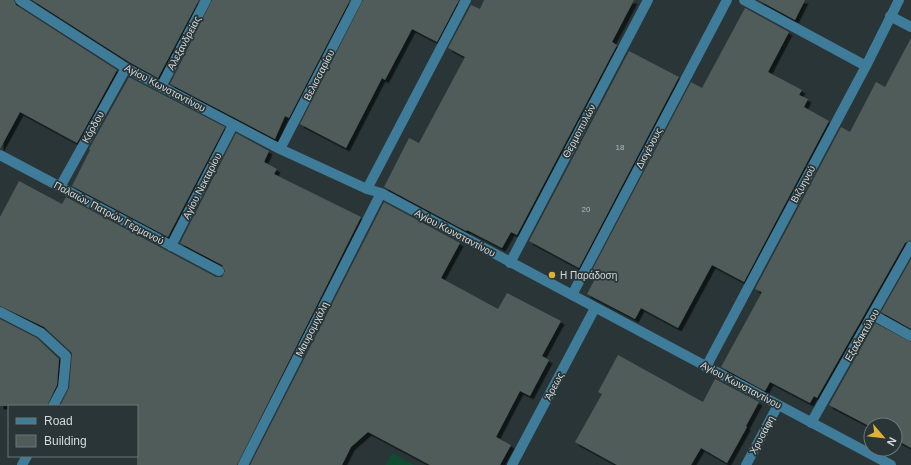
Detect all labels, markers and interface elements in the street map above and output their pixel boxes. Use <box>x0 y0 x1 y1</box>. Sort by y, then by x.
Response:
street label: Αλεξανδρείας <box>165 14 204 72</box>
street label: Βελισσαρίου <box>302 48 336 102</box>
street label: Αγίου Κωνσταντίνου <box>123 62 207 114</box>
street label: Θερμοπυλών <box>560 102 598 160</box>
street label: Κόρδου <box>80 109 106 145</box>
street label: Διογένους <box>634 125 664 170</box>
house number: 18 <box>616 143 625 152</box>
street label: Αγίου Νεκταρίου <box>181 151 223 221</box>
street label: Βιζυηνού <box>789 164 818 205</box>
street label: Παλαιών Πατρών Γερμανού <box>52 179 166 247</box>
house number: 20 <box>582 205 591 214</box>
street label: Αγίου Κωνσταντίνου <box>413 207 497 259</box>
marker: Η Παράδοση <box>547 270 557 280</box>
place label: Η Παράδοση <box>560 270 617 281</box>
street label: Μαυρομιχάλη <box>293 300 331 358</box>
street label: Εξαδακτύλου <box>843 307 882 364</box>
street label: Αγίου Κωνσταντίνου <box>699 359 783 411</box>
street label: Άρεως <box>542 370 566 402</box>
legend <box>8 405 138 457</box>
text: Road <box>44 414 73 428</box>
street label: Χρυσάφη <box>747 414 777 456</box>
north arrow <box>863 417 903 457</box>
text: Building <box>44 434 87 448</box>
text: N <box>885 435 899 448</box>

